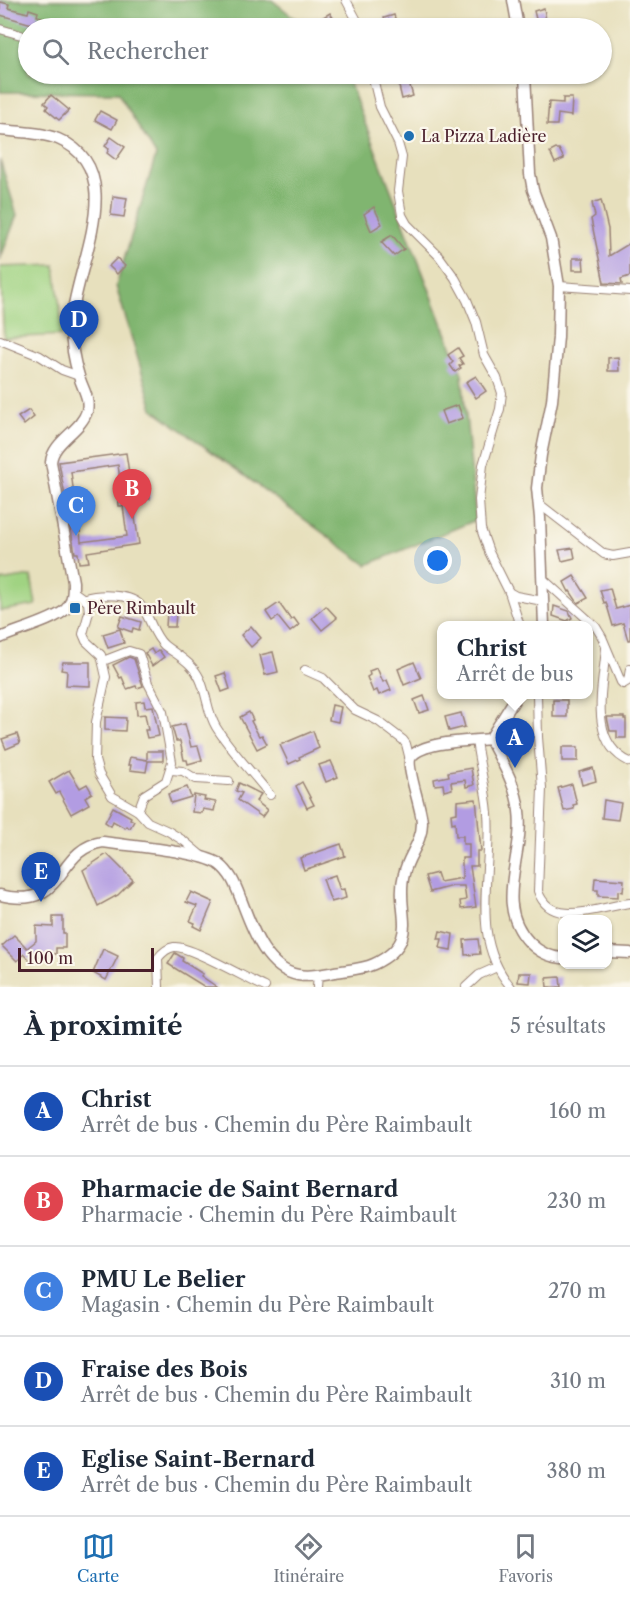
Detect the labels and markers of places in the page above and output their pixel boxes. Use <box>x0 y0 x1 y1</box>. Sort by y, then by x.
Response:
place label: La Pizza Ladière <box>421 126 546 146</box>
marker: La Pizza Ladière <box>402 129 416 143</box>
pin: D <box>60 300 98 350</box>
pin: B <box>112 470 152 519</box>
pin: C <box>56 486 96 536</box>
place label: Père Rimbault <box>87 598 196 618</box>
marker: Père Rimbault <box>68 601 82 615</box>
pin: A <box>496 718 534 768</box>
pin: E <box>22 852 60 902</box>

